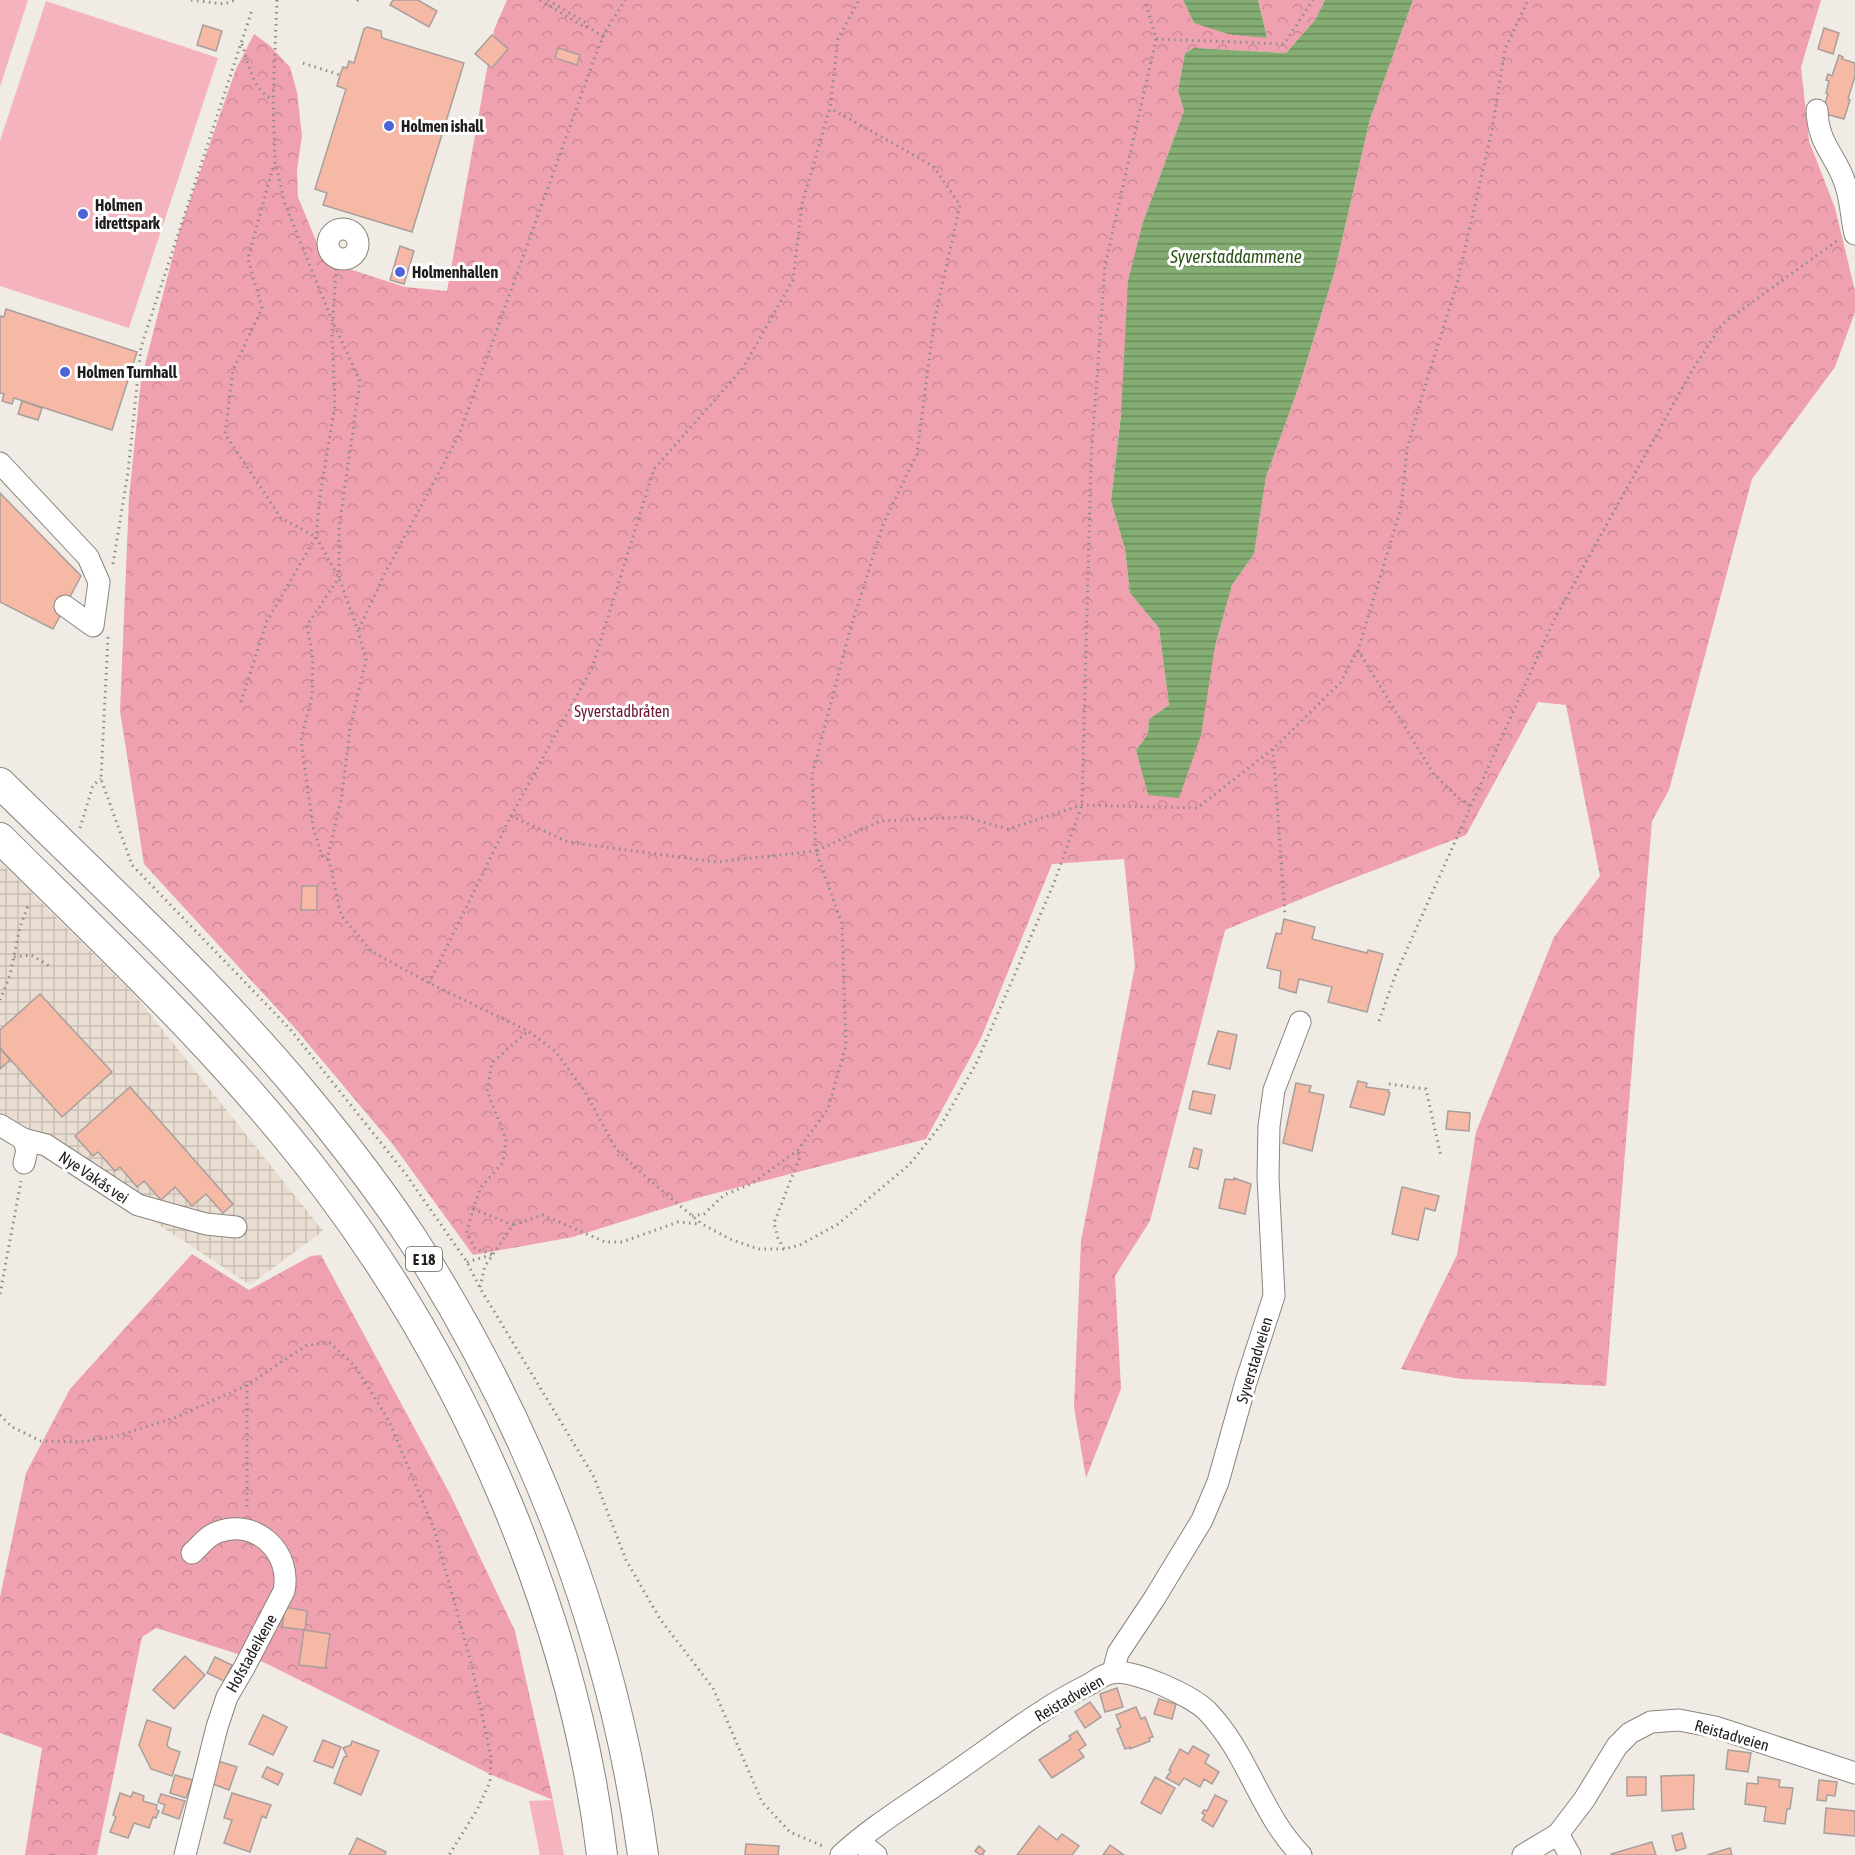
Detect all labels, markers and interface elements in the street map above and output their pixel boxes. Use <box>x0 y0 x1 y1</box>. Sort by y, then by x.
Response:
place label: Holmen ishall <box>401 117 485 135</box>
marker: Holmen ishall <box>382 119 396 133</box>
place label: Holmen idrettspark <box>95 196 161 232</box>
marker: Holmen idrettspark <box>76 207 90 221</box>
water label: Syverstaddammene <box>1169 246 1302 267</box>
place label: Holmenhallen <box>412 263 498 281</box>
marker: Holmenhallen <box>393 265 407 279</box>
place label: Holmen Turnhall <box>77 363 178 381</box>
marker: Holmen Turnhall <box>58 365 72 379</box>
park label: Syverstadbråten <box>574 702 670 721</box>
street label: Nye Vakås vei <box>55 1147 132 1208</box>
road number: E 18 <box>406 1247 442 1271</box>
street label: Syverstadveien <box>1232 1315 1277 1406</box>
street label: Hofstadeikene <box>222 1611 280 1695</box>
street label: Reistadveien <box>1031 1671 1107 1725</box>
street label: Reistadveien <box>1693 1716 1771 1754</box>

